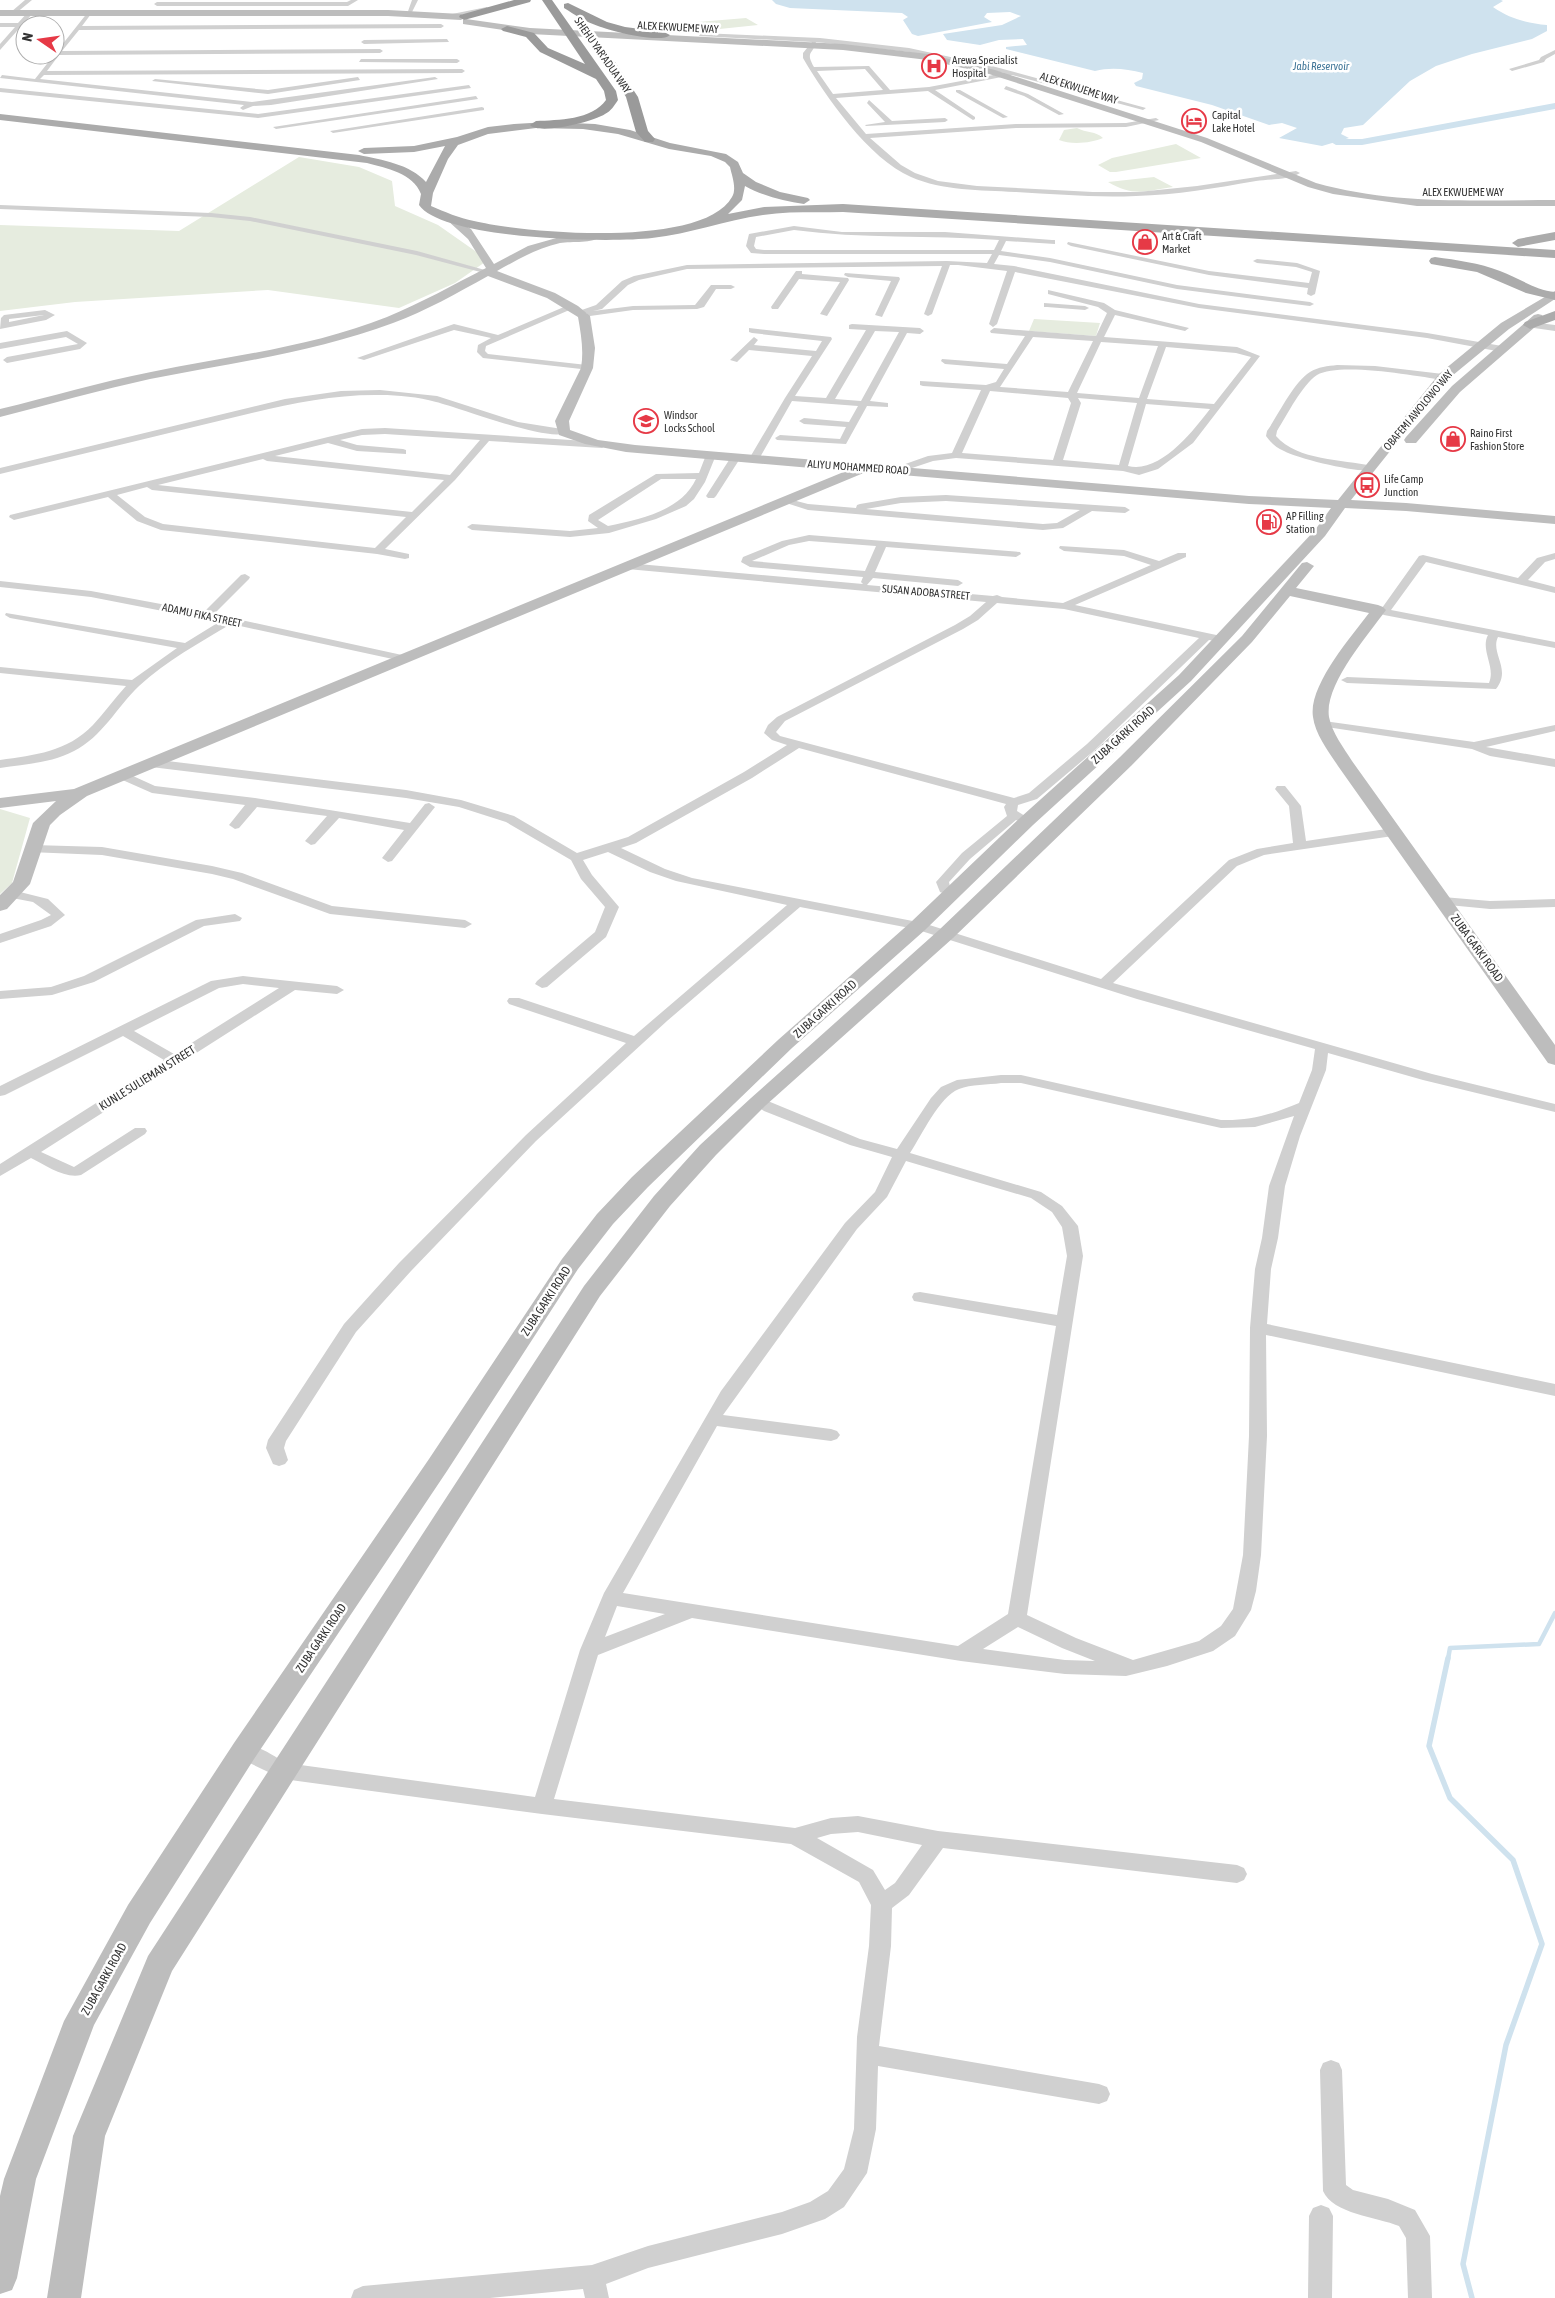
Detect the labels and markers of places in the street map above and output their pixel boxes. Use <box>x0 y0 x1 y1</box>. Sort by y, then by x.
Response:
hospital icon: Arewa Specialist Hospital <box>921 53 947 79</box>
place label: Arewa Specialist Hospital <box>952 54 1018 79</box>
hotel icon: Capital Lake Hotel <box>1181 108 1207 134</box>
place label: Capital Lake Hotel <box>1212 109 1255 134</box>
shop icon: Art & Craft Market <box>1132 229 1158 255</box>
place label: Art & Craft Market <box>1162 230 1202 255</box>
school or university icon: Windsor Locks School <box>633 408 659 434</box>
place label: Windsor Locks School <box>664 409 715 434</box>
shop icon: Raino First Fashion Store <box>1440 426 1466 452</box>
place label: Raino First Fashion Store <box>1470 427 1524 452</box>
bus stop icon: Life Camp Junction <box>1354 472 1380 498</box>
place label: Life Camp Junction <box>1384 473 1424 498</box>
fuel station icon: AP Filling Station <box>1256 509 1282 535</box>
place label: AP Filling Station <box>1286 510 1324 535</box>

